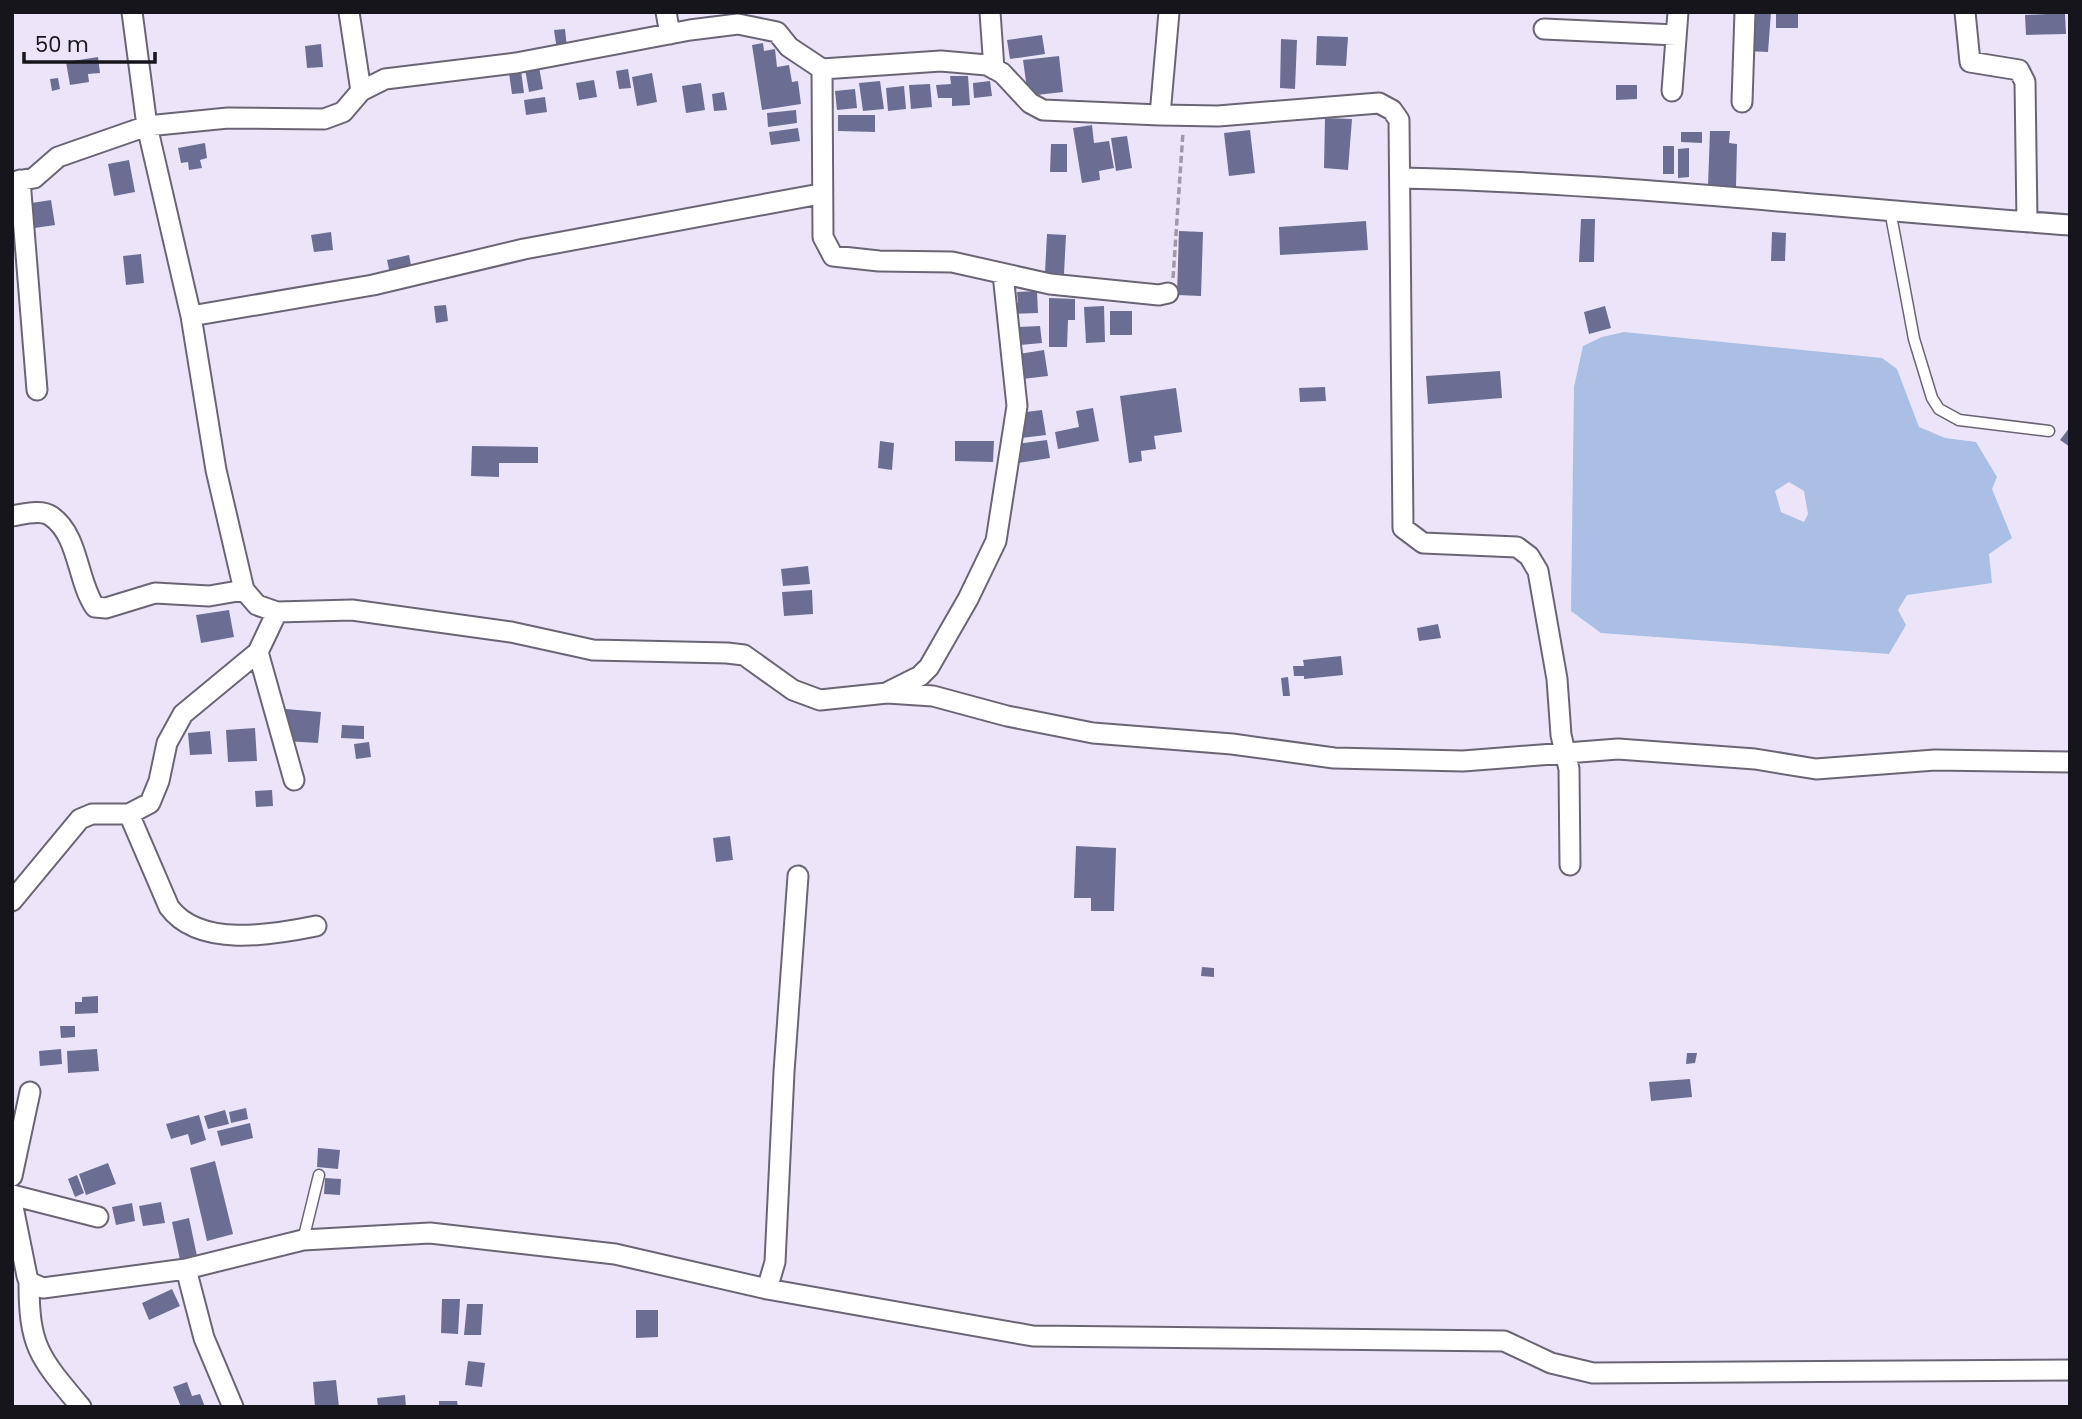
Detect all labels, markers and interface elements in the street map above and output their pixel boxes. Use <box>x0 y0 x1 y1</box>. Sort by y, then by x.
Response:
scale bar <box>24 21 156 65</box>
text: 50 m <box>35 30 89 59</box>

